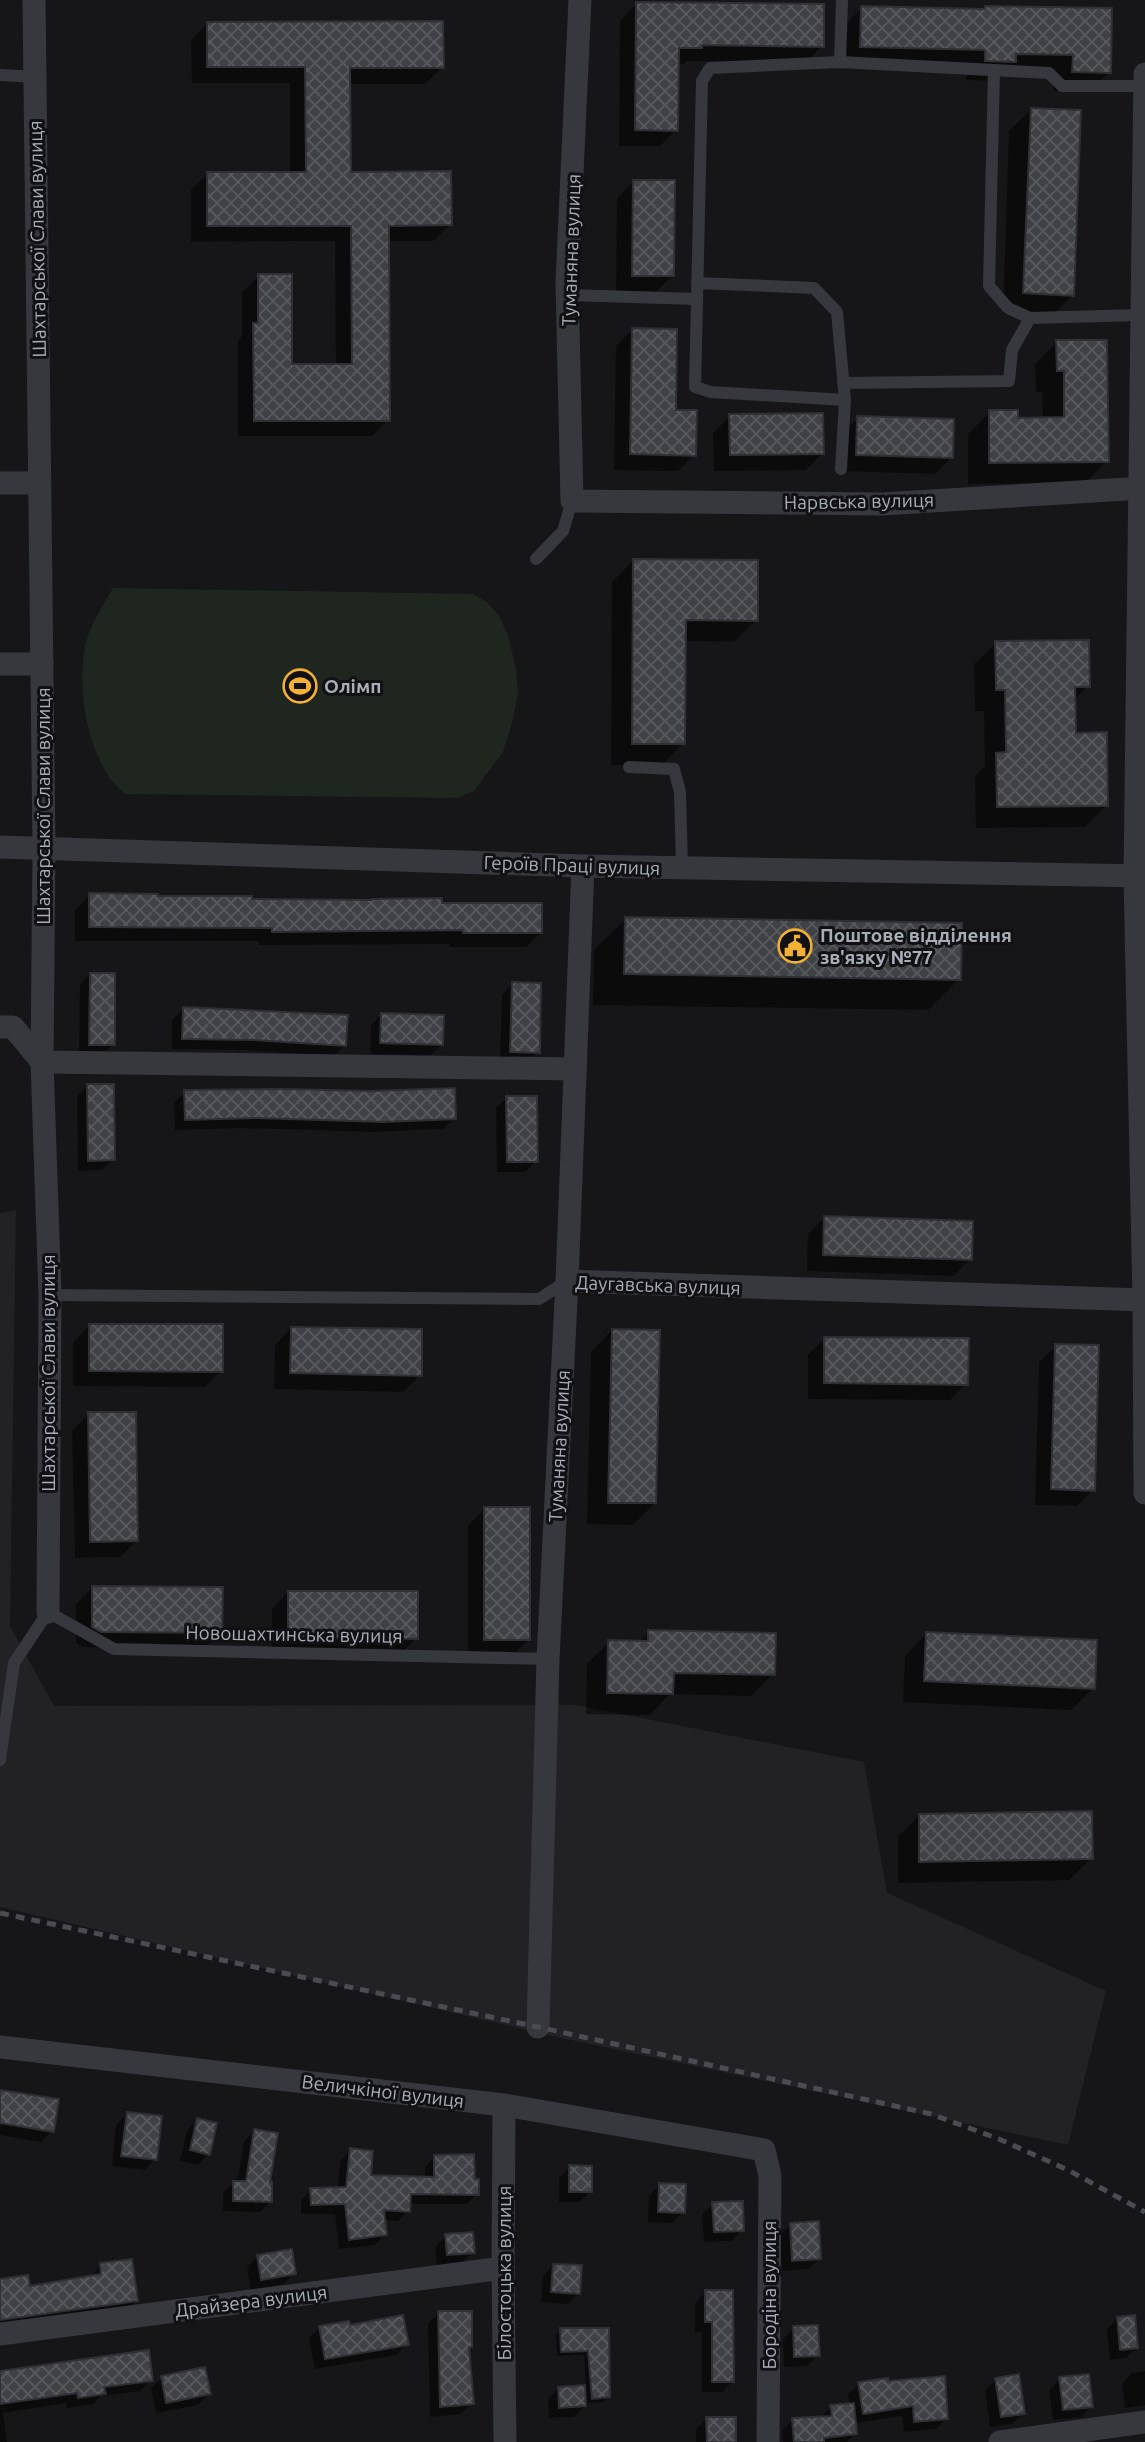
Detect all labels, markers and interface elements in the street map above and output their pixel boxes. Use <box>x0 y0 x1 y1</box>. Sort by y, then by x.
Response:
street label: Шахтарської Слави вулиця <box>24 120 50 358</box>
street label: Туманяна вулиця <box>557 173 585 327</box>
street label: Нарвська вулиця <box>784 489 934 513</box>
sports icon: Олімп <box>281 667 319 705</box>
place label: Олімп <box>324 675 381 697</box>
street label: Шахтарської Слави вулиця <box>32 687 54 925</box>
street label: Героїв Праці вулиця <box>483 851 661 879</box>
place label: Поштове відділення зв'язку №77 <box>820 924 1012 968</box>
public building icon: Поштове відділення зв'язку №77 <box>776 927 814 965</box>
street label: Шахтарської Слави вулиця <box>37 1254 59 1492</box>
street label: Даугавська вулиця <box>575 1271 741 1299</box>
street label: Туманяна вулиця <box>544 1369 574 1523</box>
street label: Новошахтинська вулиця <box>185 1621 403 1647</box>
street label: Величкіної вулиця <box>301 2070 465 2112</box>
street label: Білостоцька вулиця <box>493 2186 515 2360</box>
street label: Бородіна вулиця <box>758 2221 780 2369</box>
street label: Драйзера вулиця <box>174 2281 328 2321</box>

